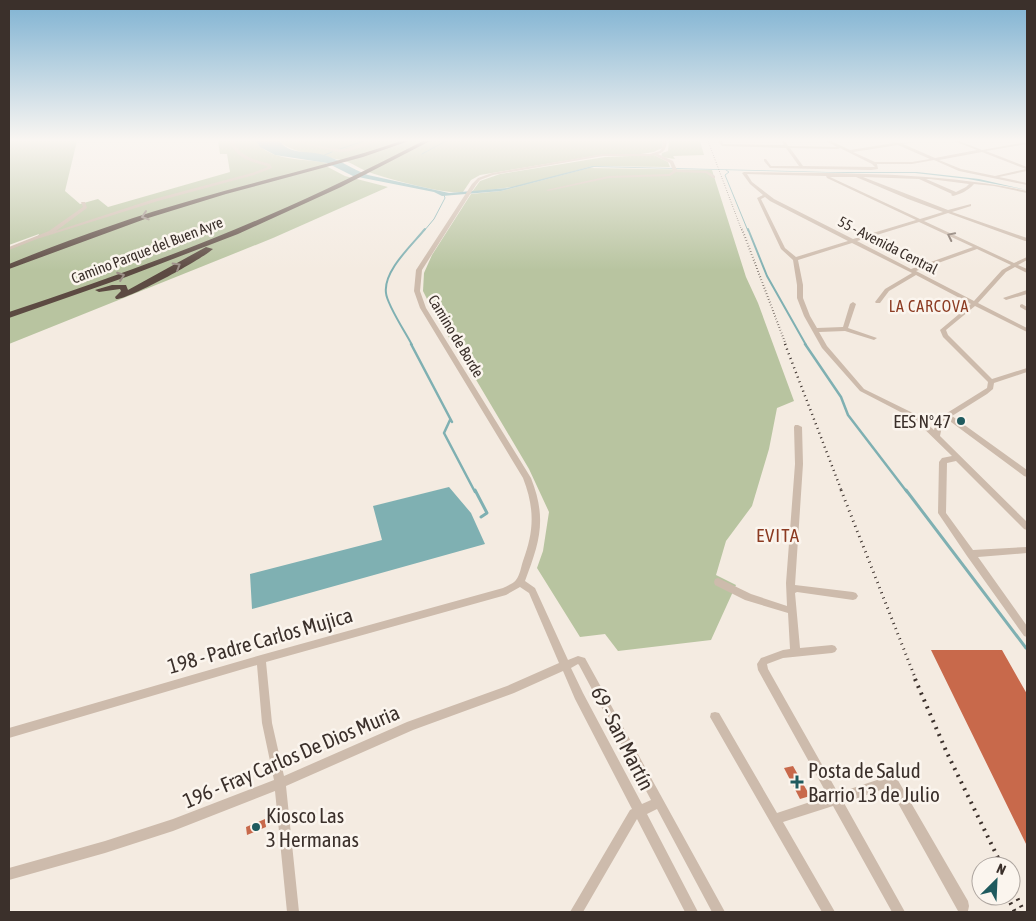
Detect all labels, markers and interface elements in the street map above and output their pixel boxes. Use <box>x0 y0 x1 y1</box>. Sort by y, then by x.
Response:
one-way arrow <box>141 211 150 221</box>
street label: Camino Parque del Buen Ayre <box>69 213 225 287</box>
street label: 55 - Avenida Central <box>835 213 941 277</box>
one-way arrow <box>948 232 957 242</box>
one-way arrow <box>171 263 180 273</box>
one-way arrow <box>116 272 125 282</box>
street label: Camino de Borde <box>425 292 487 380</box>
district label: LA CARCOVA <box>889 297 969 315</box>
place label: EES N°47 <box>893 411 951 432</box>
marker: EES N°47 <box>955 415 967 427</box>
district label: EVITA <box>756 524 800 546</box>
street label: 198 - Padre Carlos Mujica <box>165 602 355 678</box>
street label: 69 - San Martín <box>587 682 659 794</box>
street label: 196 - Fray Carlos De Dios Muria <box>179 700 403 812</box>
place label: Posta de Salud Barrio 13 de Julio <box>808 758 940 806</box>
marker: Posta de Salud Barrio 13 de Julio <box>790 775 804 789</box>
place label: Kiosco Las 3 Hermanas <box>266 803 359 851</box>
marker: Kiosco Las 3 Hermanas <box>250 821 262 833</box>
north arrow <box>971 856 1021 906</box>
text: N <box>994 860 1008 878</box>

